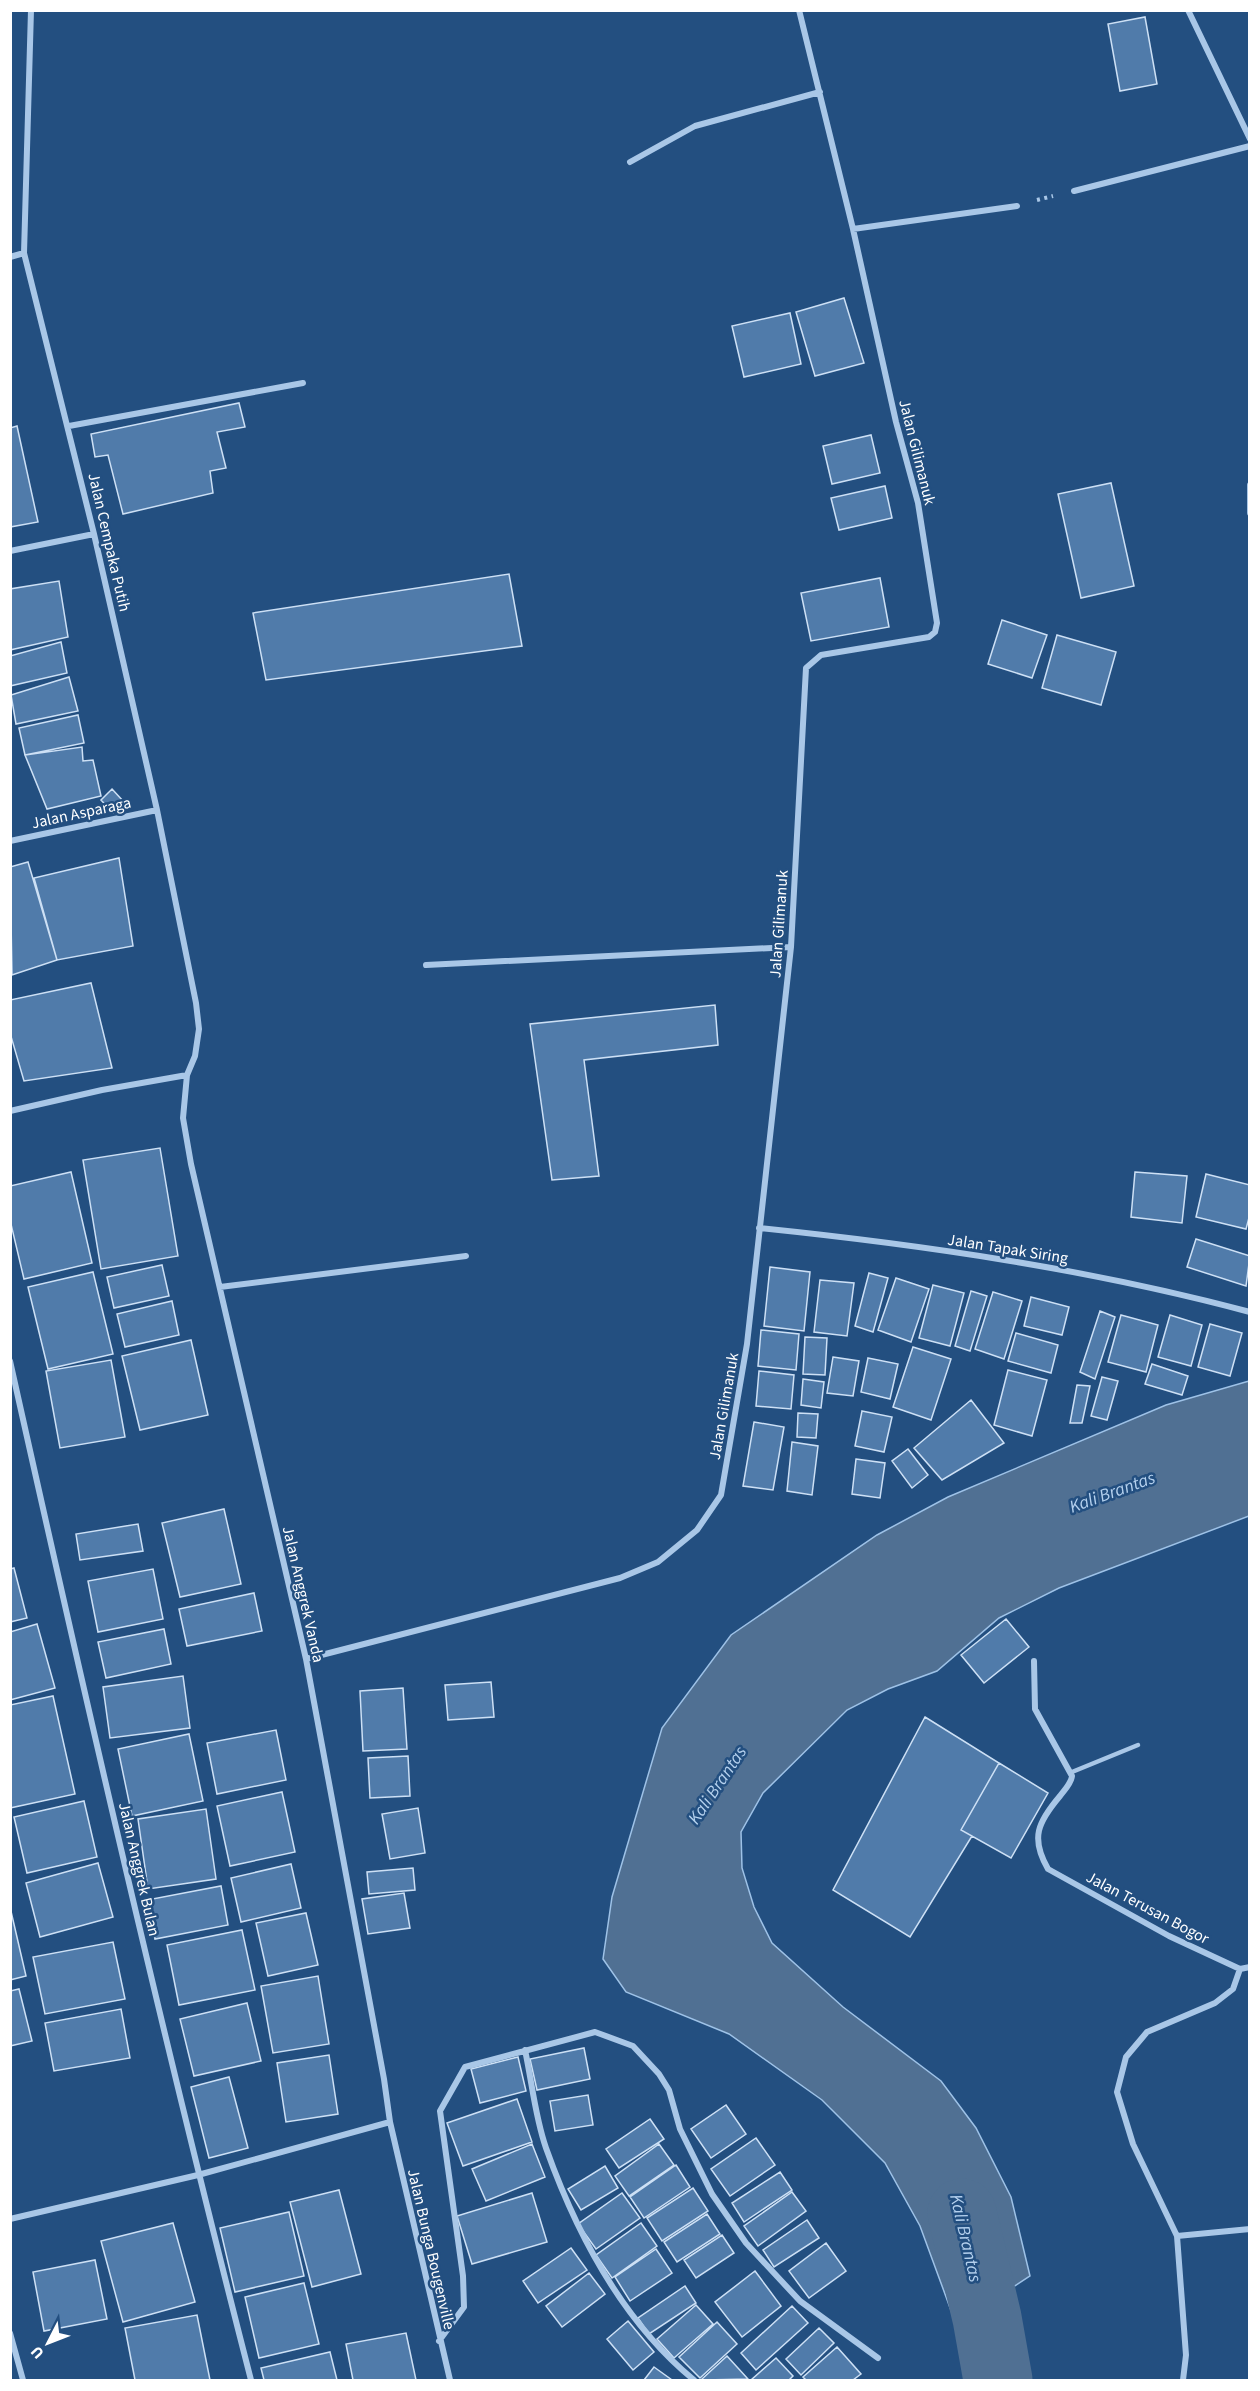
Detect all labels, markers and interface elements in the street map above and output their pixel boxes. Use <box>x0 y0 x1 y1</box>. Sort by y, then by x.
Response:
street label: Jalan Gilimanuk <box>893 397 941 508</box>
street label: Jalan Cempaka Putih <box>82 471 136 614</box>
street label: Jalan Asparaga <box>29 792 133 834</box>
street label: Jalan Gilimanuk <box>764 869 794 979</box>
street label: Jalan Tapak Siring <box>946 1229 1070 1269</box>
street label: Jalan Gilimanuk <box>704 1351 744 1461</box>
water label: Kali Brantas <box>1066 1465 1159 1520</box>
street label: Jalan Anggrek Vanda <box>277 1524 329 1665</box>
water label: Kali Brantas <box>682 1741 753 1829</box>
street label: Jalan Anggrek Bulan <box>113 1800 165 1938</box>
street label: Jalan Terusan Bogor <box>1082 1866 1213 1950</box>
street label: Jalan Bunga Bougenville <box>402 2167 460 2332</box>
water label: Kali Brantas <box>943 2192 988 2285</box>
north arrow <box>18 2313 78 2373</box>
text: U <box>26 2341 49 2364</box>

